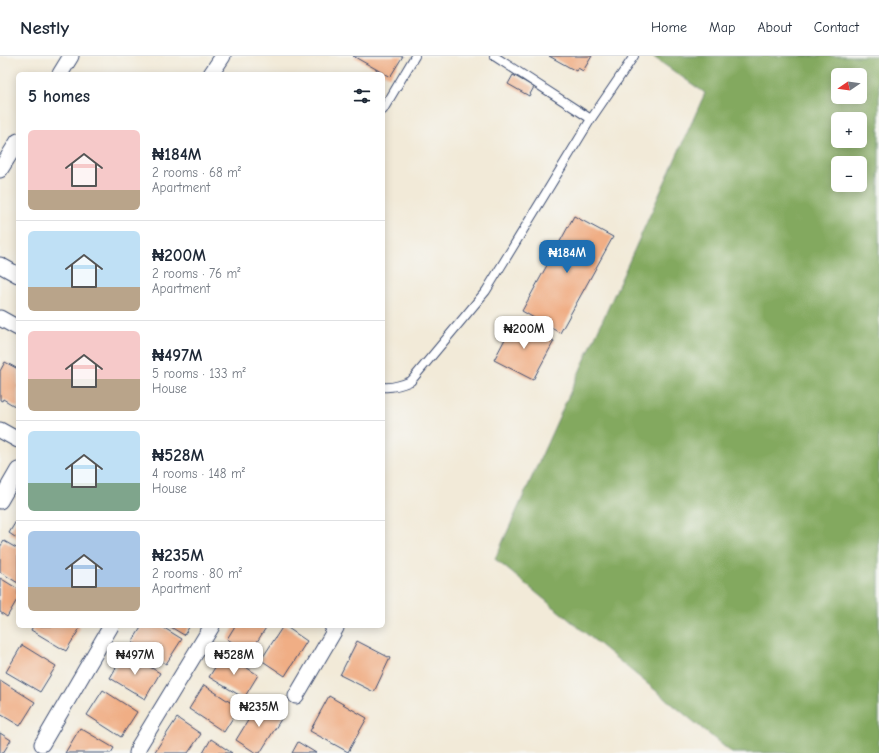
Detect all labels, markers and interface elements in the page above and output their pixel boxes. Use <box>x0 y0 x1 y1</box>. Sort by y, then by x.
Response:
text: Nestly <box>20 17 69 39</box>
text: Home <box>651 19 687 36</box>
text: Map <box>709 19 735 36</box>
text: About <box>757 19 792 36</box>
text: Contact <box>814 19 859 36</box>
north arrow <box>831 68 867 104</box>
map controls <box>831 68 867 192</box>
icon: filters <box>351 85 373 107</box>
text: 5 homes <box>28 87 90 106</box>
button: + <box>831 112 867 148</box>
text: ₦184M <box>152 145 201 164</box>
icon: home <box>60 146 108 194</box>
button: − <box>831 156 867 192</box>
text: 2 rooms · 68 m² <box>152 165 241 180</box>
text: Apartment <box>152 180 210 195</box>
pin: ₦184M <box>539 240 595 274</box>
text: ₦184M <box>548 245 586 260</box>
text: ₦200M <box>152 246 206 265</box>
icon: home <box>60 247 108 295</box>
text: 2 rooms · 76 m² <box>152 266 240 281</box>
text: Apartment <box>152 281 210 296</box>
pin: ₦200M <box>496 316 552 350</box>
text: ₦200M <box>503 321 545 336</box>
text: ₦497M <box>152 346 203 365</box>
icon: home <box>60 347 108 395</box>
text: 5 rooms · 133 m² <box>152 366 246 381</box>
text: House <box>152 381 187 396</box>
text: ₦528M <box>152 446 204 465</box>
icon: home <box>60 447 108 495</box>
text: 4 rooms · 148 m² <box>152 466 245 481</box>
text: House <box>152 481 187 496</box>
text: ₦235M <box>152 546 204 565</box>
icon: home <box>60 547 108 595</box>
text: 2 rooms · 80 m² <box>152 566 242 581</box>
text: Apartment <box>152 581 210 596</box>
pin: ₦497M <box>107 642 163 676</box>
pin: ₦528M <box>206 642 262 676</box>
text: ₦497M <box>116 647 154 662</box>
text: ₦528M <box>214 647 254 662</box>
pin: ₦235M <box>231 694 287 728</box>
text: ₦235M <box>239 699 279 714</box>

